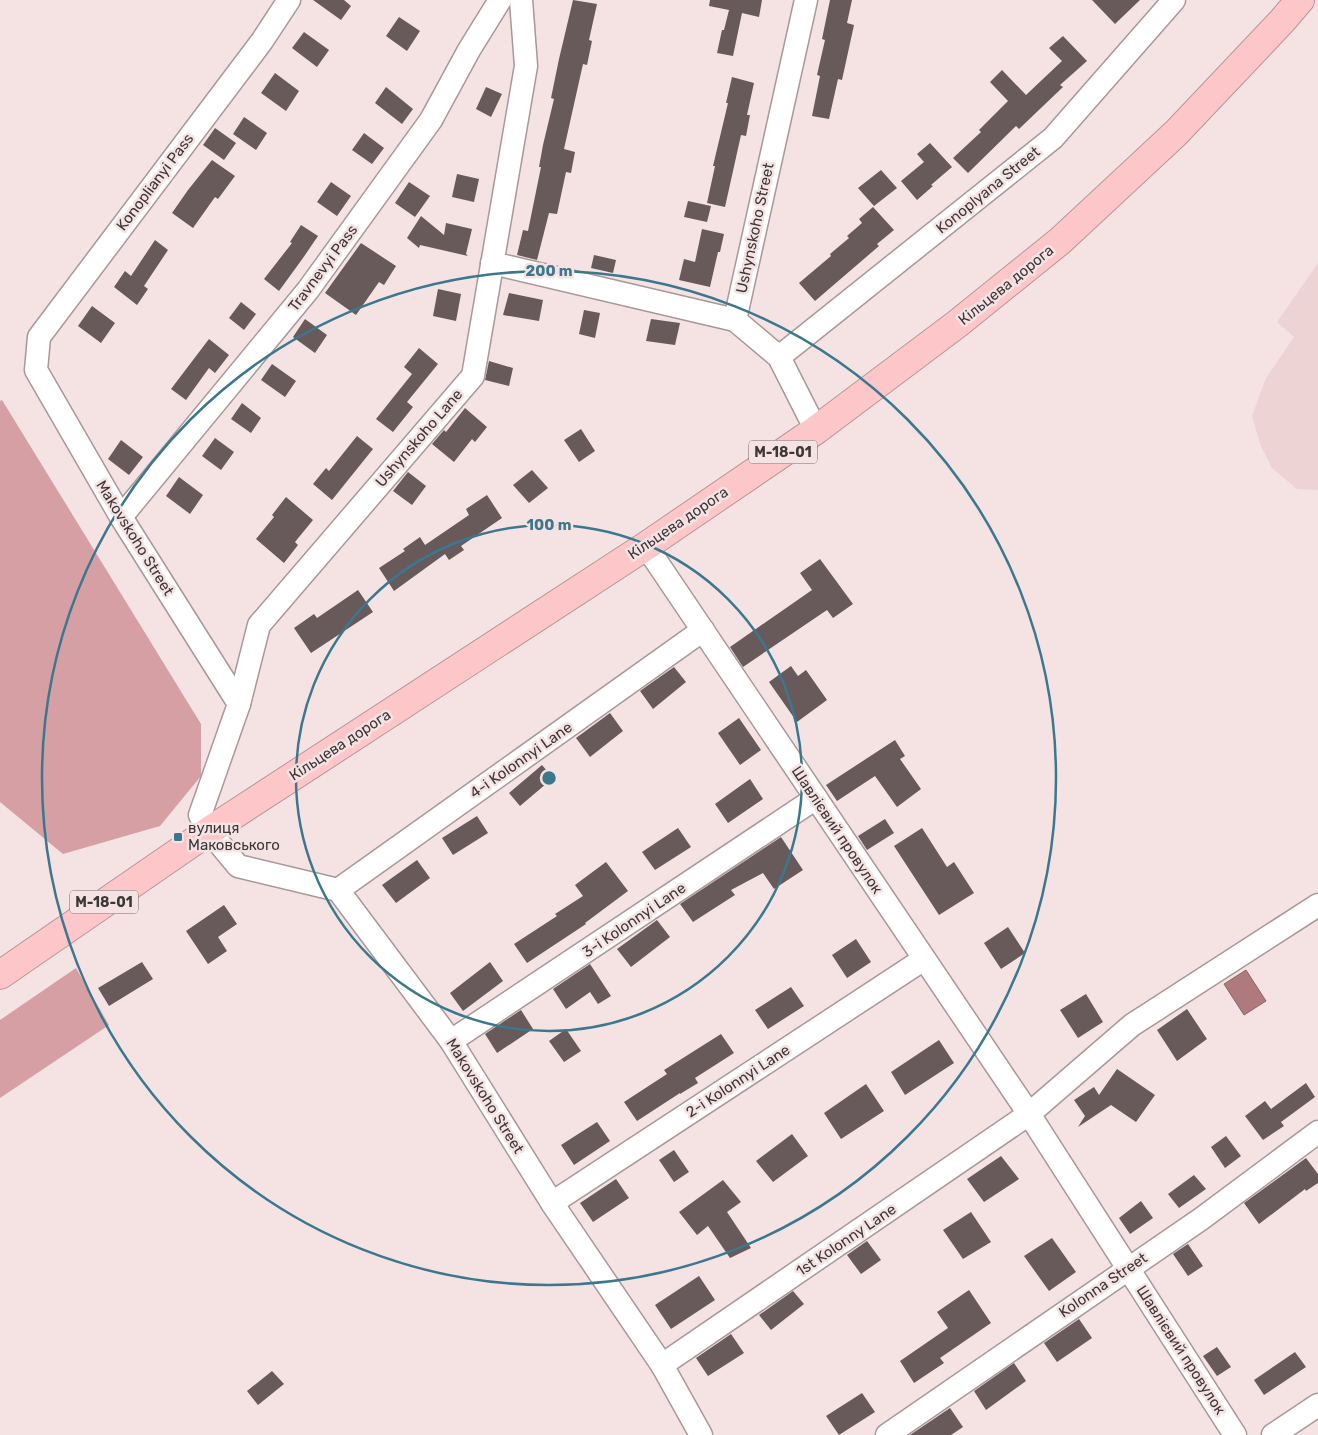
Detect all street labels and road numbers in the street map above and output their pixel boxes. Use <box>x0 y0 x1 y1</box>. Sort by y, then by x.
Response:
street label: Konoplianyi Pass <box>113 130 198 234</box>
street label: Konoplyana Street <box>933 143 1044 237</box>
street label: Ushynskoho Street <box>732 161 778 295</box>
street label: Travnevyi Pass <box>285 221 362 315</box>
street label: Кільцева дорога <box>955 241 1057 329</box>
street label: Ushynskoho Lane <box>372 385 466 491</box>
road number: М-18-01 <box>749 441 817 464</box>
street label: Makovskoho Street <box>92 477 178 599</box>
street label: Кільцева дорога <box>624 483 732 563</box>
street label: Кільцева дорога <box>286 705 394 785</box>
street label: 4-i Kolonnyi Lane <box>466 718 576 802</box>
street label: Шавлієвий провулок <box>788 763 886 897</box>
street label: 3-i Kolonnyi Lane <box>579 879 689 961</box>
road number: М-18-01 <box>70 890 138 914</box>
street label: Makovskoho Street <box>442 1035 528 1157</box>
street label: 2-i Kolonnyi Lane <box>683 1041 793 1121</box>
street label: 1st Kolonny Lane <box>793 1200 899 1280</box>
street label: Kolonna Street <box>1055 1249 1151 1321</box>
street label: Шавлієвий провулок <box>1133 1282 1229 1418</box>

